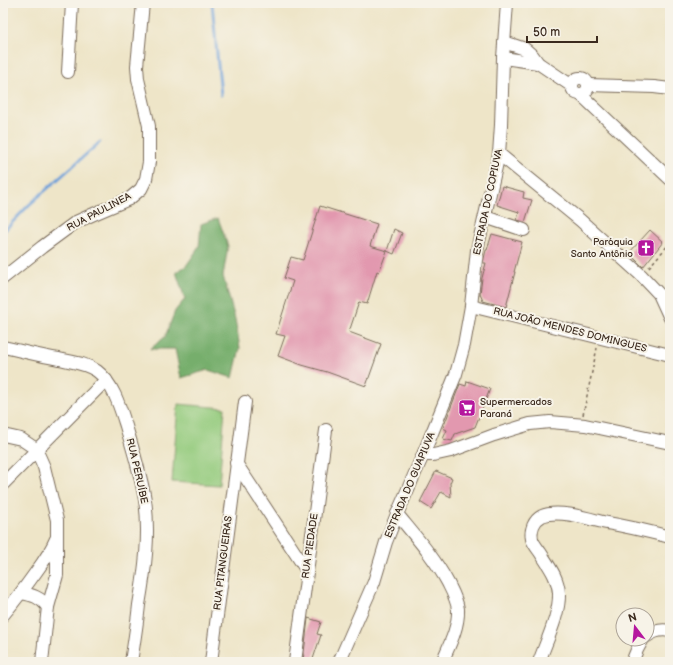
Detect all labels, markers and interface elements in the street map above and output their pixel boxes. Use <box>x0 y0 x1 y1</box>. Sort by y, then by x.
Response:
scale bar <box>527 18 597 44</box>
text: 50 m <box>533 25 560 40</box>
street label: ESTRADA DO COPIUVA <box>471 147 505 256</box>
street label: RUA PAULINEA <box>65 190 134 234</box>
place label: Paróquia Santo Antônio <box>571 236 633 260</box>
church icon: Paróquia Santo Antônio <box>636 238 656 258</box>
street label: RUA JOÃO MENDES DOMINGUES <box>492 305 648 355</box>
place label: Supermercados Paraná <box>480 396 552 420</box>
supermarket icon: Supermercados Paraná <box>457 398 477 418</box>
street label: ESTRADA DO GUAPIUVA <box>382 429 438 540</box>
street label: RUA PERUÍBE <box>124 437 150 505</box>
street label: RUA PIEDADE <box>299 512 321 579</box>
street label: RUA PITANGUEIRAS <box>211 515 235 611</box>
north arrow <box>615 607 655 647</box>
text: N <box>627 610 638 625</box>

